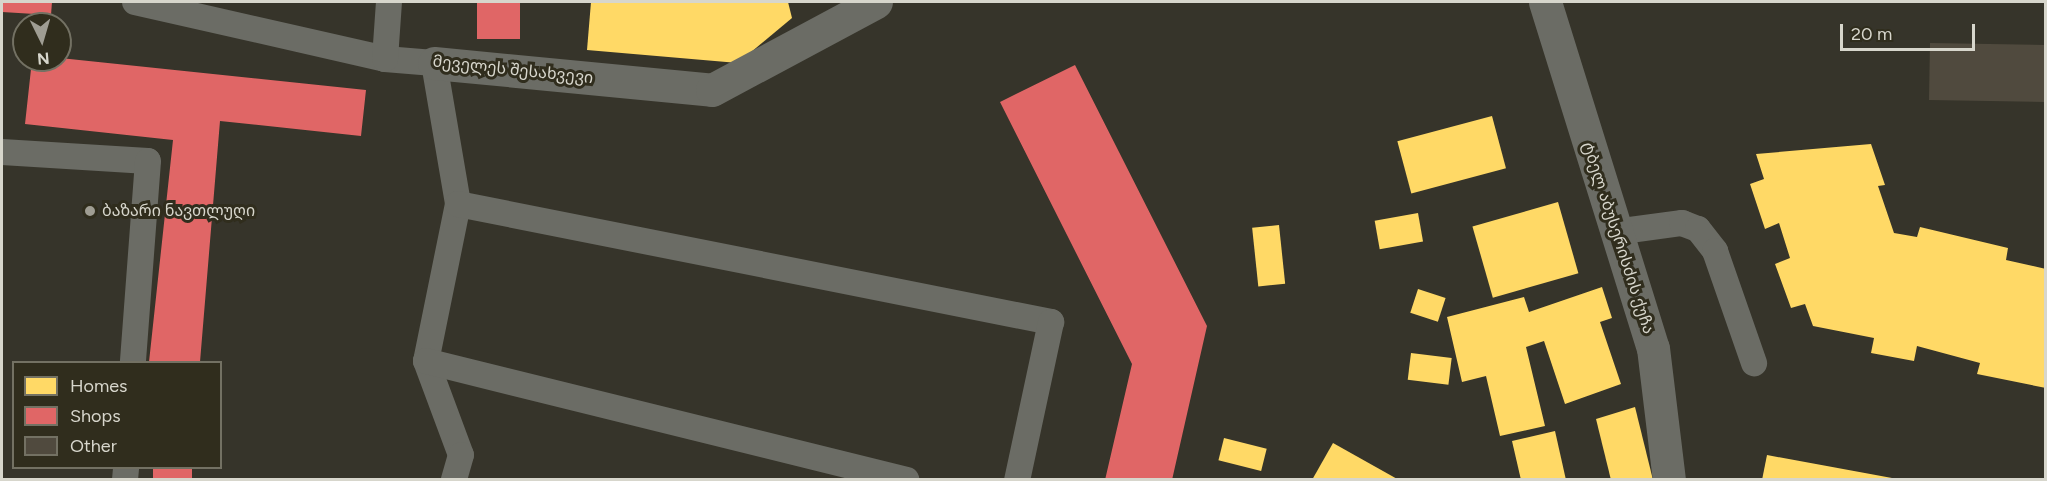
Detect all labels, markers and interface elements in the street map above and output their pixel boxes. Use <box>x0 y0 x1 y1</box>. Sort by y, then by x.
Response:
north arrow <box>12 12 72 72</box>
scale bar <box>1843 12 1978 50</box>
text: 20 m <box>1851 23 1892 45</box>
text: N <box>36 48 50 68</box>
street label: მეველეს შესახვევი <box>432 52 594 88</box>
street label: ტბელ აბუსერისძის ქუჩა <box>1578 140 1658 336</box>
place label: ბაზარი ნავთლუღი <box>102 201 255 221</box>
marker: ბაზარი ნავთლუღი <box>83 204 97 218</box>
legend <box>12 361 222 469</box>
text: Homes <box>70 375 128 397</box>
text: Shops <box>70 405 121 427</box>
text: Other <box>70 435 117 457</box>

